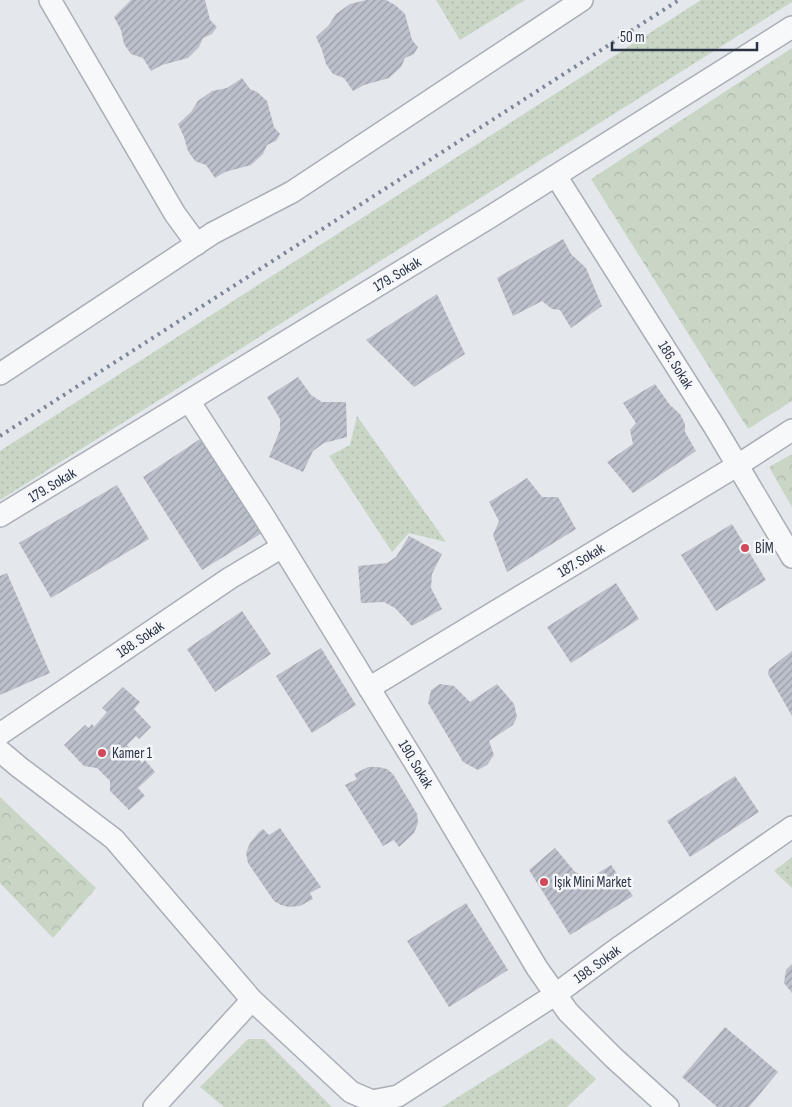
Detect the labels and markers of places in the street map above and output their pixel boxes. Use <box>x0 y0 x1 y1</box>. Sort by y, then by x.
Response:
place label: BİM <box>755 539 774 558</box>
marker: BİM <box>739 542 751 554</box>
place label: Kamer 1 <box>112 744 153 763</box>
marker: Kamer 1 <box>96 747 108 759</box>
place label: Işık Mini Market <box>554 873 632 892</box>
marker: Işık Mini Market <box>538 876 550 888</box>

